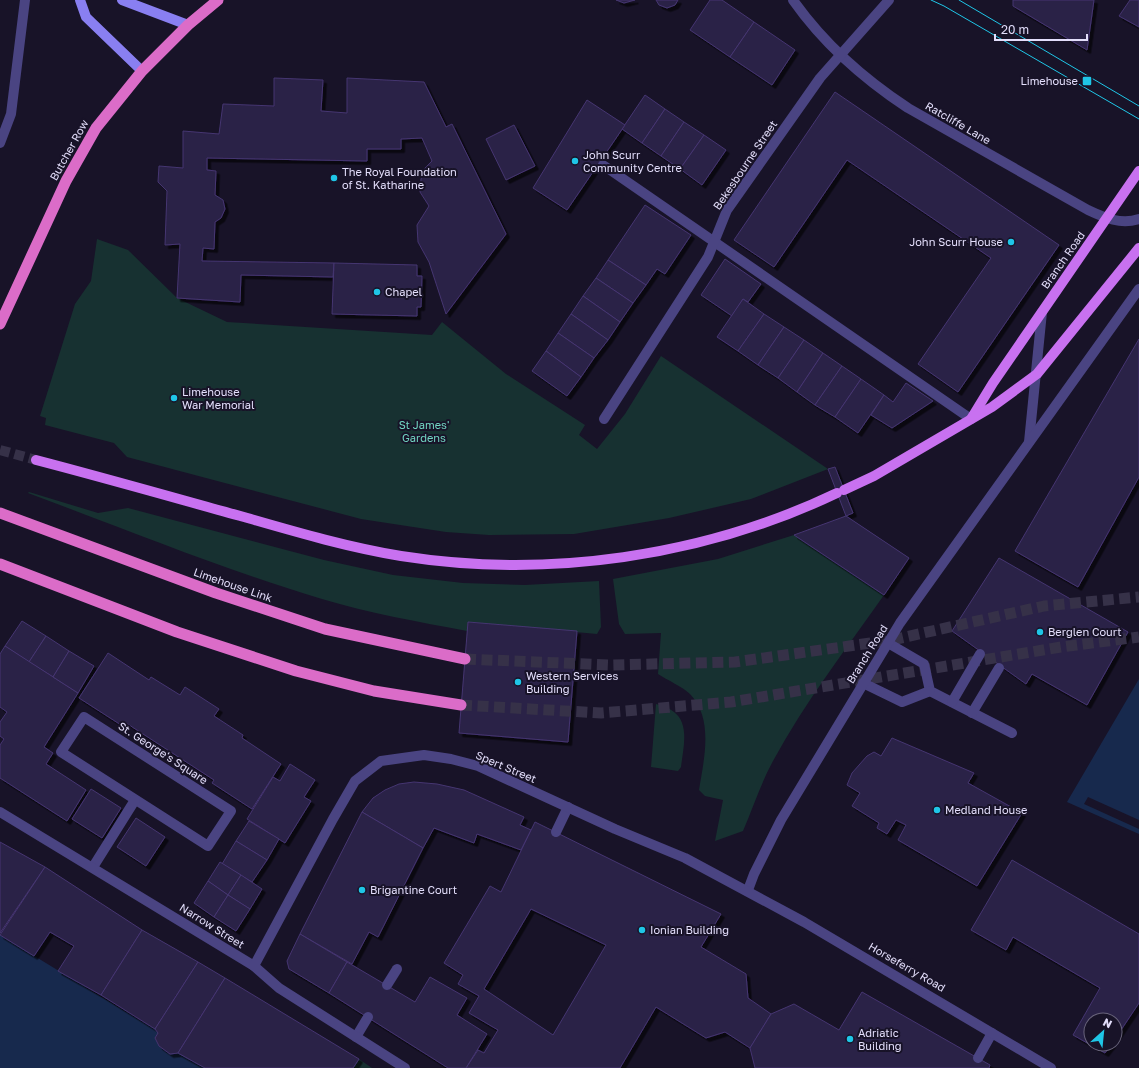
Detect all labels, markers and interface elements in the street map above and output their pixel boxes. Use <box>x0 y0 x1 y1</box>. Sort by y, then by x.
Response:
scale bar <box>995 16 1087 42</box>
text: 20 m <box>1001 22 1029 37</box>
place label: Limehouse <box>1020 74 1078 87</box>
marker: Limehouse <box>1081 75 1093 87</box>
street label: Ratcliffe Lane <box>923 99 993 147</box>
street label: Butcher Row <box>47 117 91 182</box>
street label: Bekesbourne Street <box>710 118 779 212</box>
place label: John Scurr Community Centre <box>583 148 682 174</box>
marker: John Scurr Community Centre <box>570 156 580 166</box>
place label: The Royal Foundation of St. Katharine <box>342 165 457 191</box>
marker: The Royal Foundation of St. Katharine <box>329 173 339 183</box>
street label: Branch Road <box>1038 229 1087 291</box>
place label: John Scurr House <box>909 235 1003 248</box>
marker: John Scurr House <box>1006 237 1016 247</box>
place label: Chapel <box>385 285 423 298</box>
marker: Chapel <box>372 287 382 297</box>
place label: Limehouse War Memorial <box>182 385 255 411</box>
marker: Limehouse War Memorial <box>169 393 179 403</box>
park label: St James' Gardens <box>399 418 449 444</box>
street label: Limehouse Link <box>192 565 274 604</box>
street label: Branch Road <box>843 622 890 686</box>
place label: Berglen Court <box>1048 625 1122 638</box>
marker: Berglen Court <box>1035 627 1045 637</box>
place label: Western Services Building <box>526 669 618 695</box>
marker: Western Services Building <box>513 677 523 687</box>
street label: St. George's Square <box>116 719 210 786</box>
street label: Spert Street <box>474 748 538 785</box>
place label: Medland House <box>945 803 1027 816</box>
marker: Medland House <box>932 805 942 815</box>
place label: Brigantine Court <box>370 883 457 896</box>
marker: Brigantine Court <box>357 885 367 895</box>
street label: Narrow Street <box>178 901 247 951</box>
place label: Ionian Building <box>650 923 729 936</box>
marker: Ionian Building <box>637 925 647 935</box>
street label: Horseferry Road <box>867 939 948 994</box>
north arrow <box>1083 1012 1123 1052</box>
text: N <box>1101 1015 1114 1030</box>
place label: Adriatic Building <box>858 1026 902 1052</box>
marker: Adriatic Building <box>845 1034 855 1044</box>

